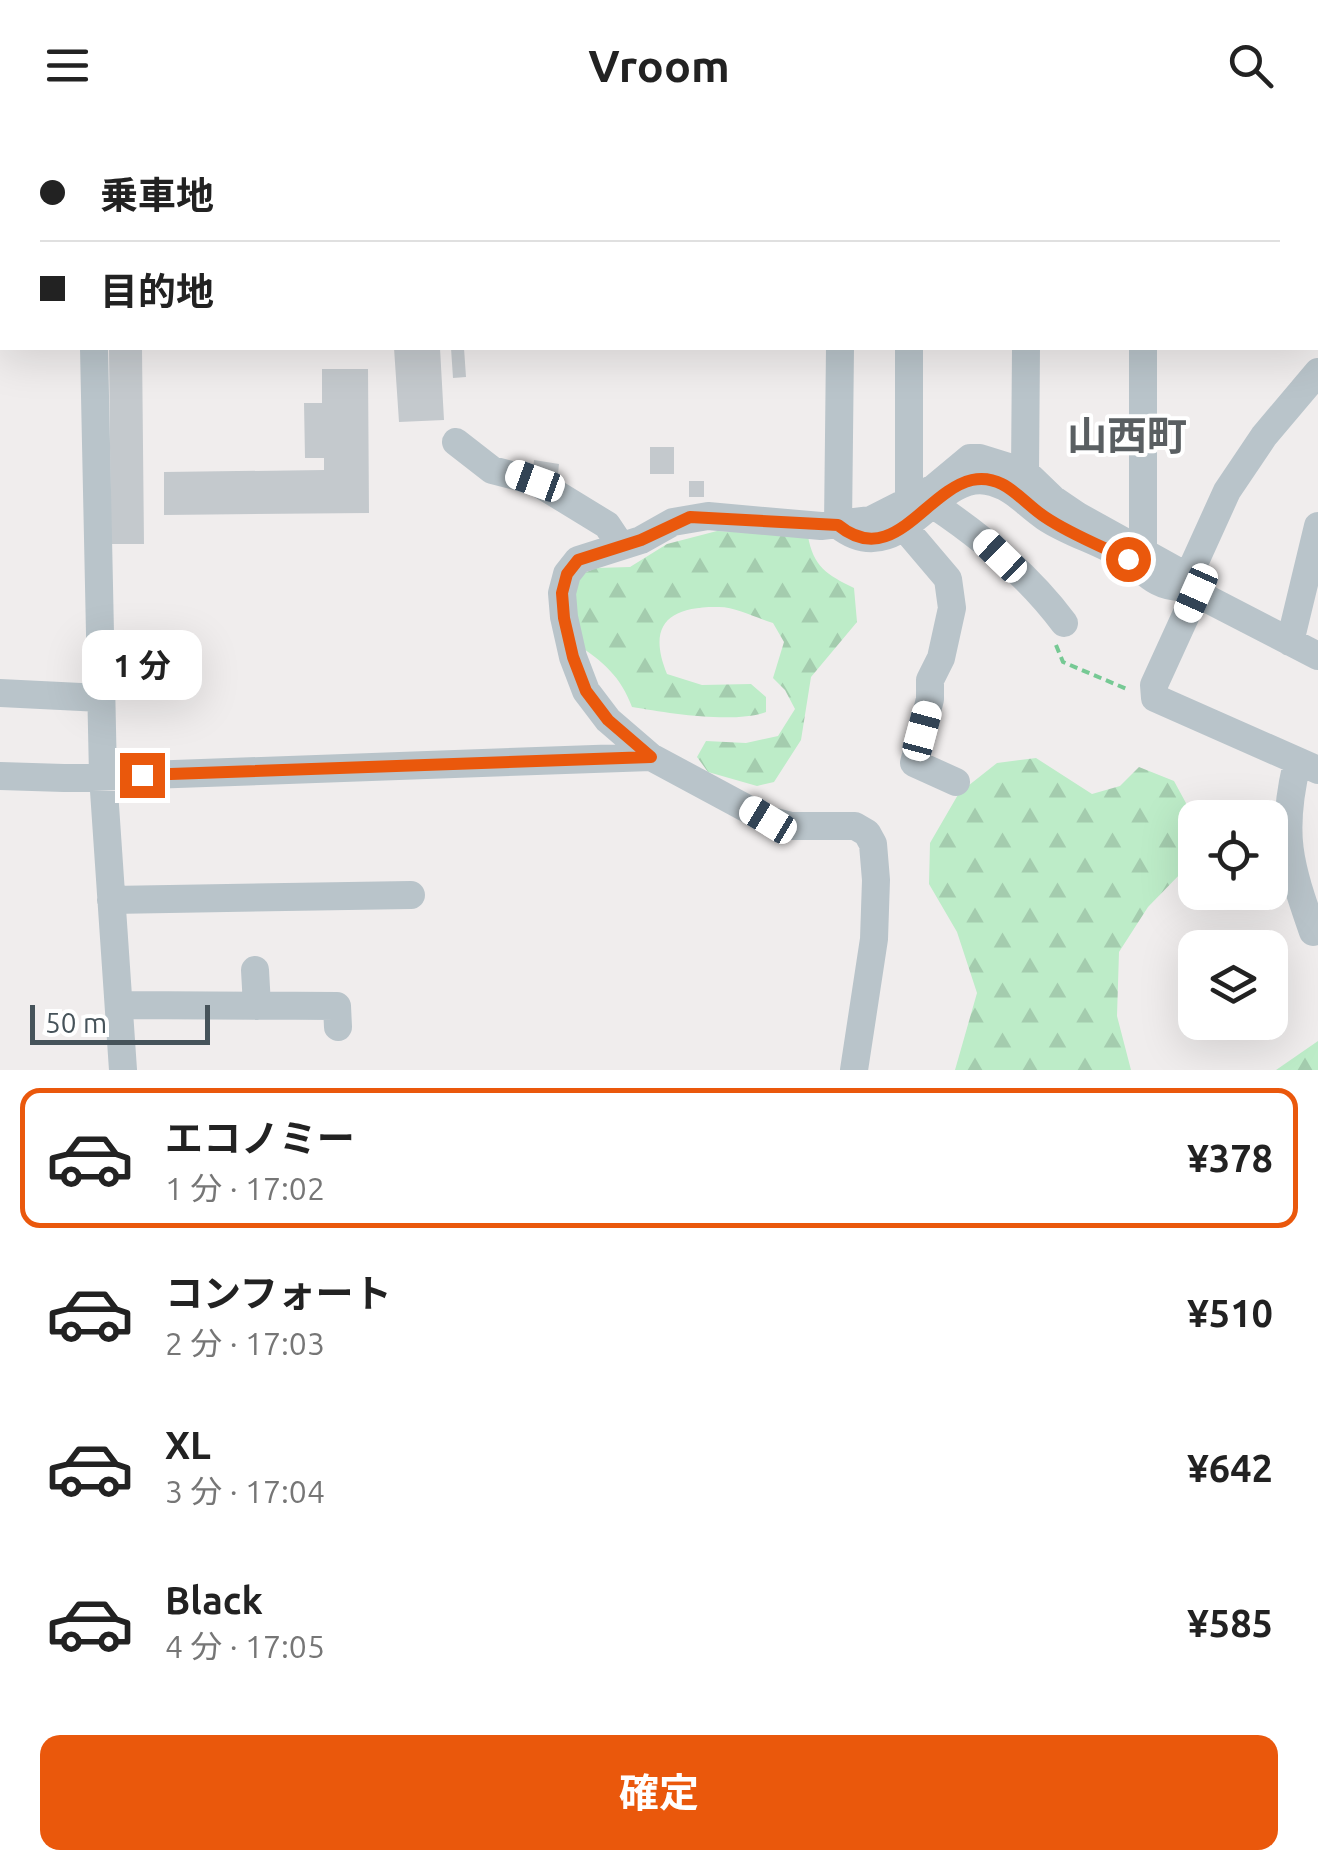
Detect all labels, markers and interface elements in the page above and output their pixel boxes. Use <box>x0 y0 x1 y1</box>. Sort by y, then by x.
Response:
icon: menu <box>40 38 95 93</box>
icon: search <box>1223 38 1278 93</box>
text: Vroom <box>588 40 730 91</box>
text: 乗車地 <box>100 174 214 216</box>
text: 目的地 <box>100 270 214 312</box>
district label: 山西町 <box>1067 413 1187 458</box>
car <box>502 457 568 505</box>
car <box>968 524 1032 588</box>
route start <box>1106 537 1151 582</box>
car <box>1170 559 1222 627</box>
callout: 1 分 <box>82 630 202 700</box>
text: 1 分 <box>113 647 171 683</box>
car <box>900 698 944 764</box>
route end <box>120 753 165 798</box>
car <box>735 792 801 848</box>
map controls <box>1178 800 1288 1040</box>
button: locate <box>1178 800 1288 910</box>
button: layers <box>1178 930 1288 1040</box>
scale bar <box>30 1000 210 1044</box>
text: 50 m <box>45 1007 107 1038</box>
icon: car <box>45 1113 135 1203</box>
text: エコノミー <box>165 1117 355 1159</box>
text: ¥378 <box>1187 1137 1273 1179</box>
text: 1 分 · 17:02 <box>165 1170 325 1206</box>
icon: car <box>45 1268 135 1358</box>
text: コンフォート <box>165 1272 392 1314</box>
text: ¥510 <box>1187 1292 1273 1334</box>
text: 2 分 · 17:03 <box>165 1325 325 1361</box>
icon: car <box>45 1423 135 1513</box>
text: XL <box>165 1424 211 1466</box>
text: ¥642 <box>1187 1447 1273 1489</box>
text: 3 分 · 17:04 <box>165 1473 325 1509</box>
icon: car <box>45 1578 135 1668</box>
text: Black <box>165 1579 263 1621</box>
text: ¥585 <box>1187 1602 1273 1644</box>
text: 4 分 · 17:05 <box>165 1628 325 1664</box>
button: 確定 <box>40 1735 1278 1850</box>

